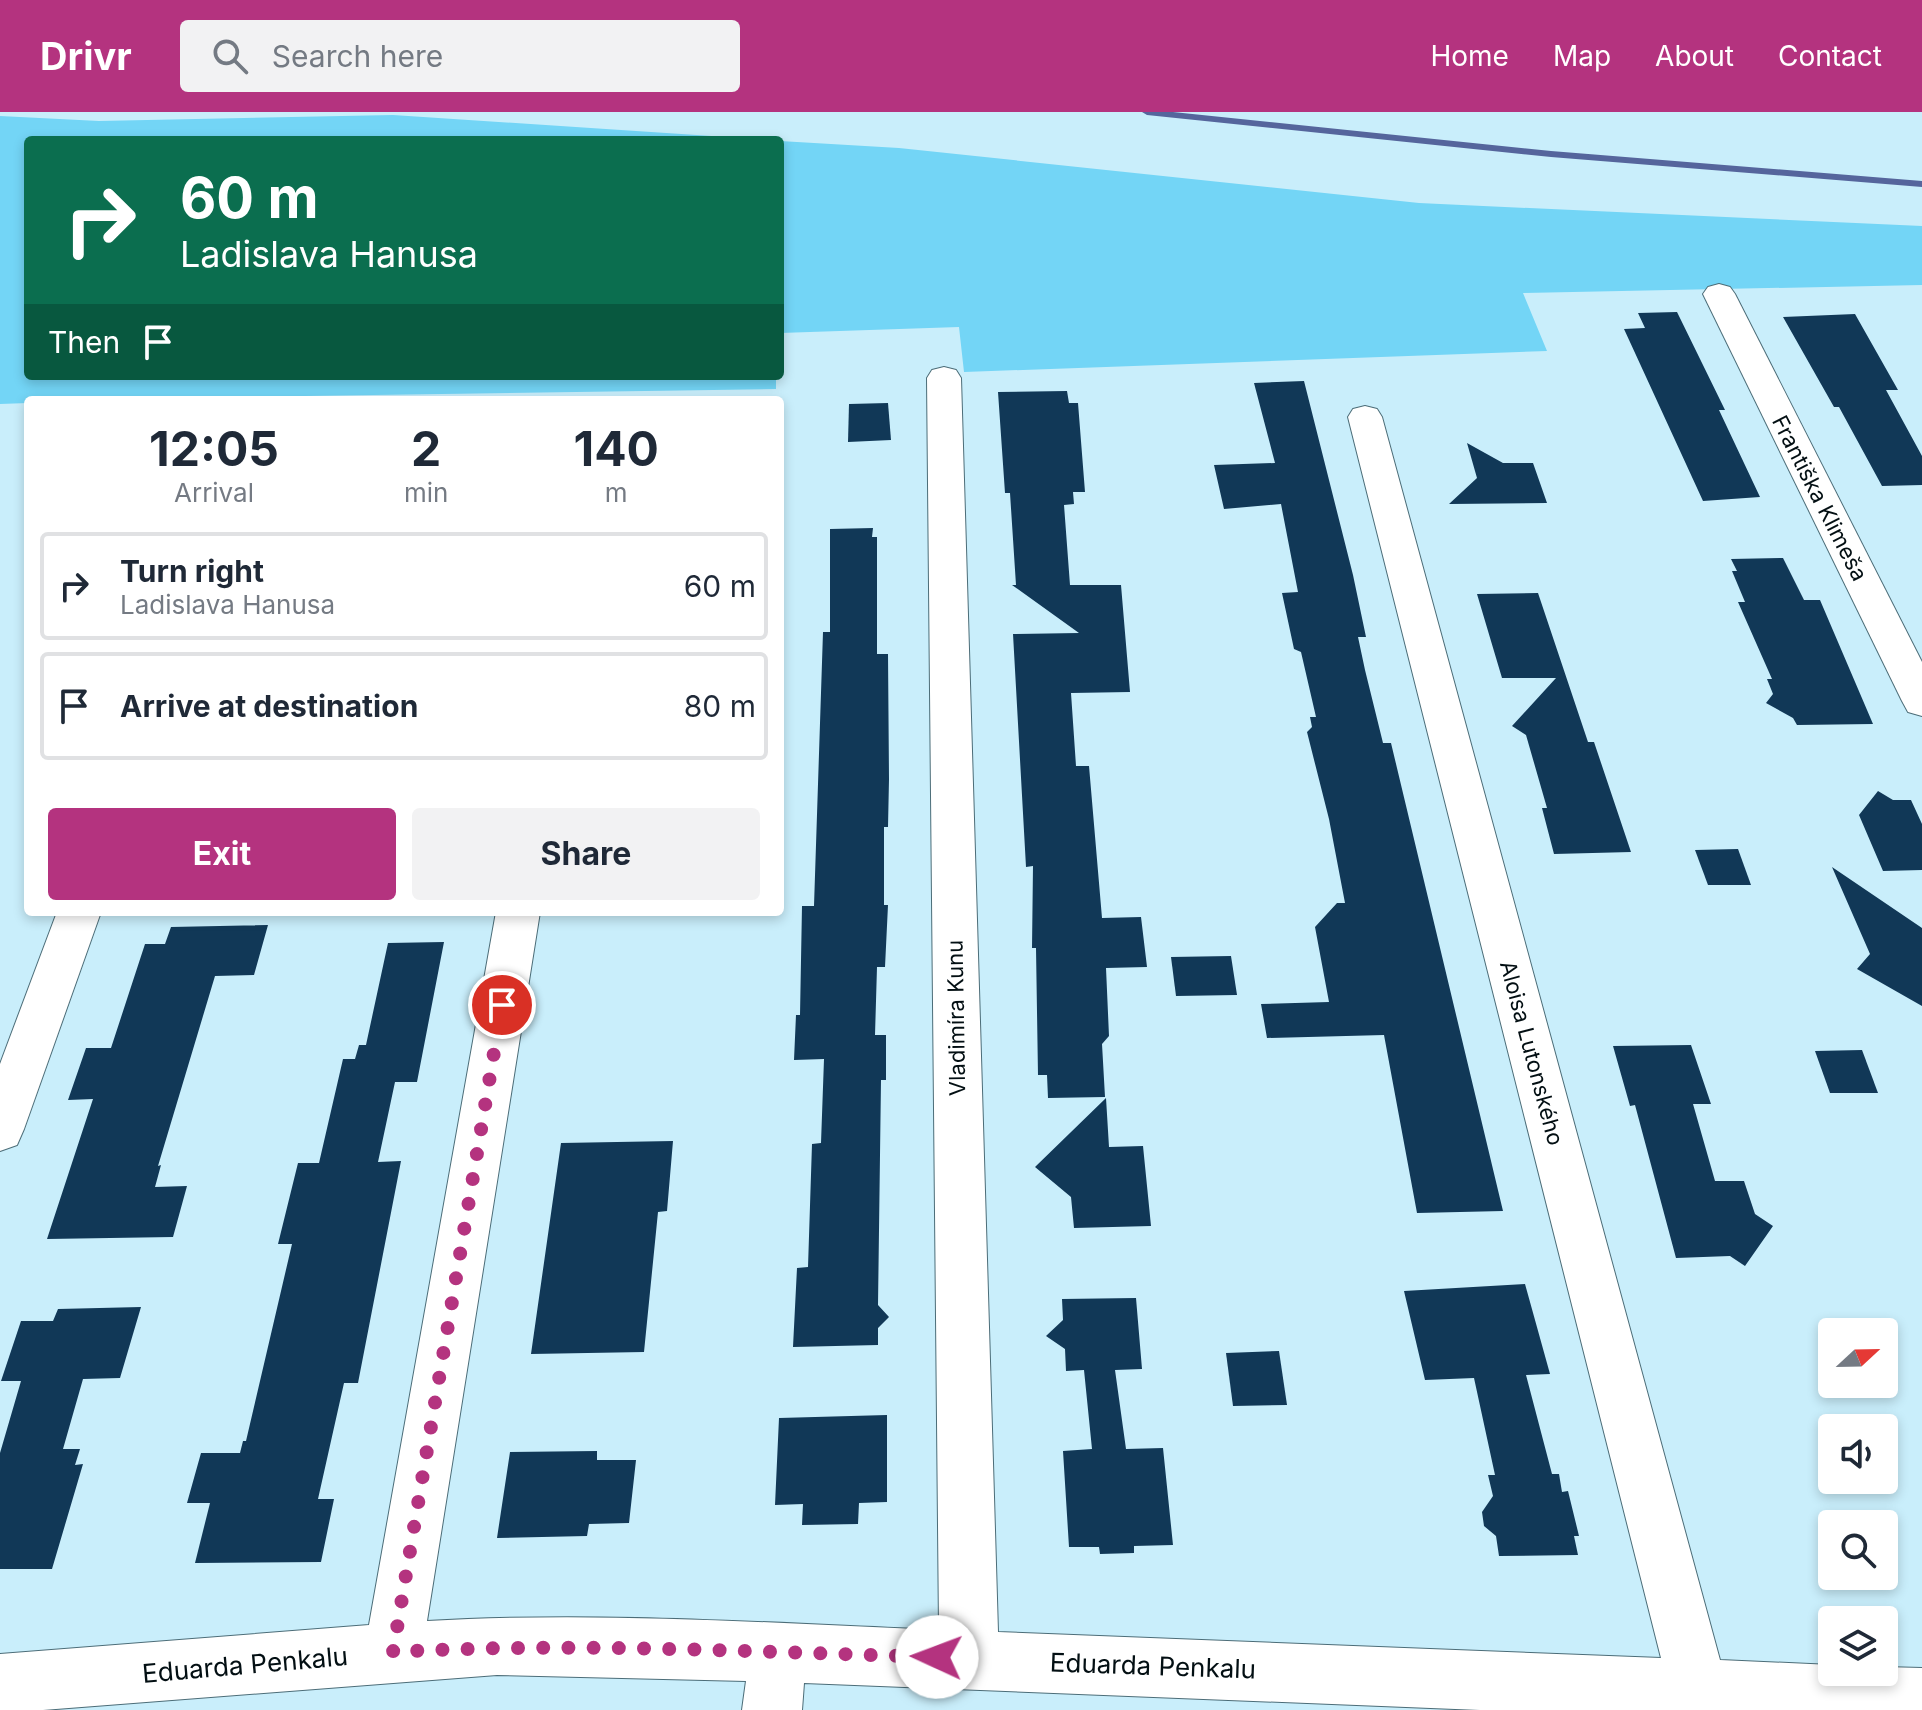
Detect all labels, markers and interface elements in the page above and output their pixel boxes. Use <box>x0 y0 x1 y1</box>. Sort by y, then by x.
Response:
search box <box>180 20 740 92</box>
text: Drivr <box>40 33 132 79</box>
icon: search <box>208 34 252 78</box>
text: Search here <box>272 38 443 74</box>
text: Home <box>1430 39 1509 73</box>
text: Map <box>1553 39 1611 73</box>
text: About <box>1655 39 1734 73</box>
text: Contact <box>1778 39 1882 73</box>
text: 60 m <box>180 164 319 232</box>
icon: right <box>48 168 152 272</box>
text: Ladislava Hanusa <box>180 232 478 276</box>
icon: arrive <box>136 320 180 364</box>
text: Then <box>48 324 120 360</box>
street label: Františka Klimeša <box>1767 411 1873 585</box>
text: 12:05 <box>149 419 279 478</box>
text: 2 <box>411 419 441 478</box>
text: 140 <box>573 419 659 478</box>
text: Arrival <box>174 477 254 508</box>
text: min <box>404 477 448 508</box>
text: m <box>605 477 628 508</box>
text: Turn right <box>120 553 264 589</box>
icon: right <box>52 564 96 608</box>
text: 60 m <box>684 568 756 604</box>
text: Ladislava Hanusa <box>120 589 335 620</box>
icon: arrive <box>52 684 96 728</box>
text: Arrive at destination <box>120 688 418 724</box>
text: 80 m <box>684 688 756 724</box>
button: Exit <box>48 808 396 900</box>
button: Share <box>412 808 760 900</box>
street label: Vladimíra Kunu <box>942 940 970 1096</box>
street label: Aloisa Lutonského <box>1495 958 1569 1148</box>
pin <box>468 971 536 1039</box>
icon: arrive <box>480 983 524 1027</box>
north arrow <box>1818 1318 1898 1398</box>
map controls <box>1818 1318 1898 1686</box>
button: sound <box>1818 1414 1898 1494</box>
button: search <box>1818 1510 1898 1590</box>
button: layers <box>1818 1606 1898 1686</box>
position arrow <box>895 1615 979 1699</box>
street label: Eduarda Penkalu <box>141 1640 349 1689</box>
street label: Eduarda Penkalu <box>1049 1646 1257 1685</box>

